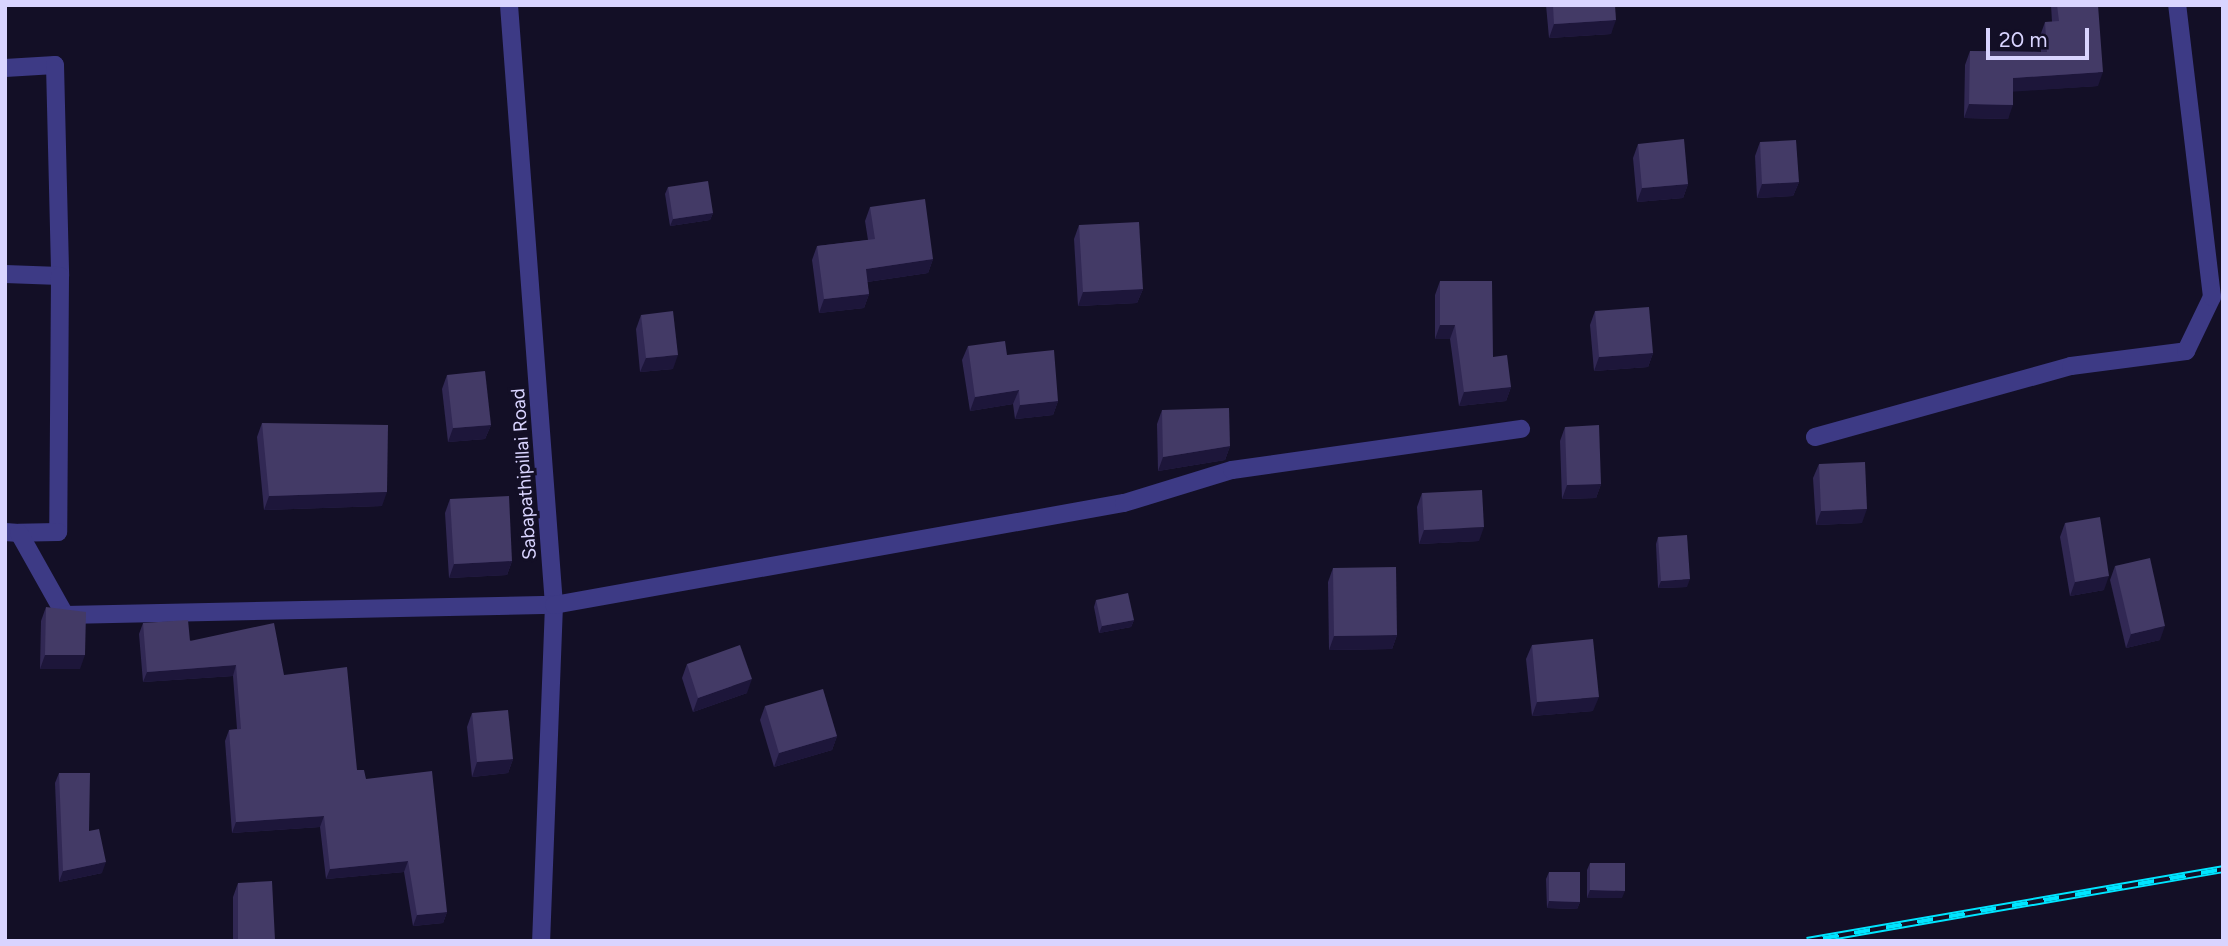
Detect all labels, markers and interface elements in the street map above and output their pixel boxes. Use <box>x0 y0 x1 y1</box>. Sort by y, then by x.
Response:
scale bar <box>1990 14 2093 58</box>
text: 20 m <box>1999 27 2047 52</box>
street label: Sabapathipillai Road <box>507 388 541 560</box>

